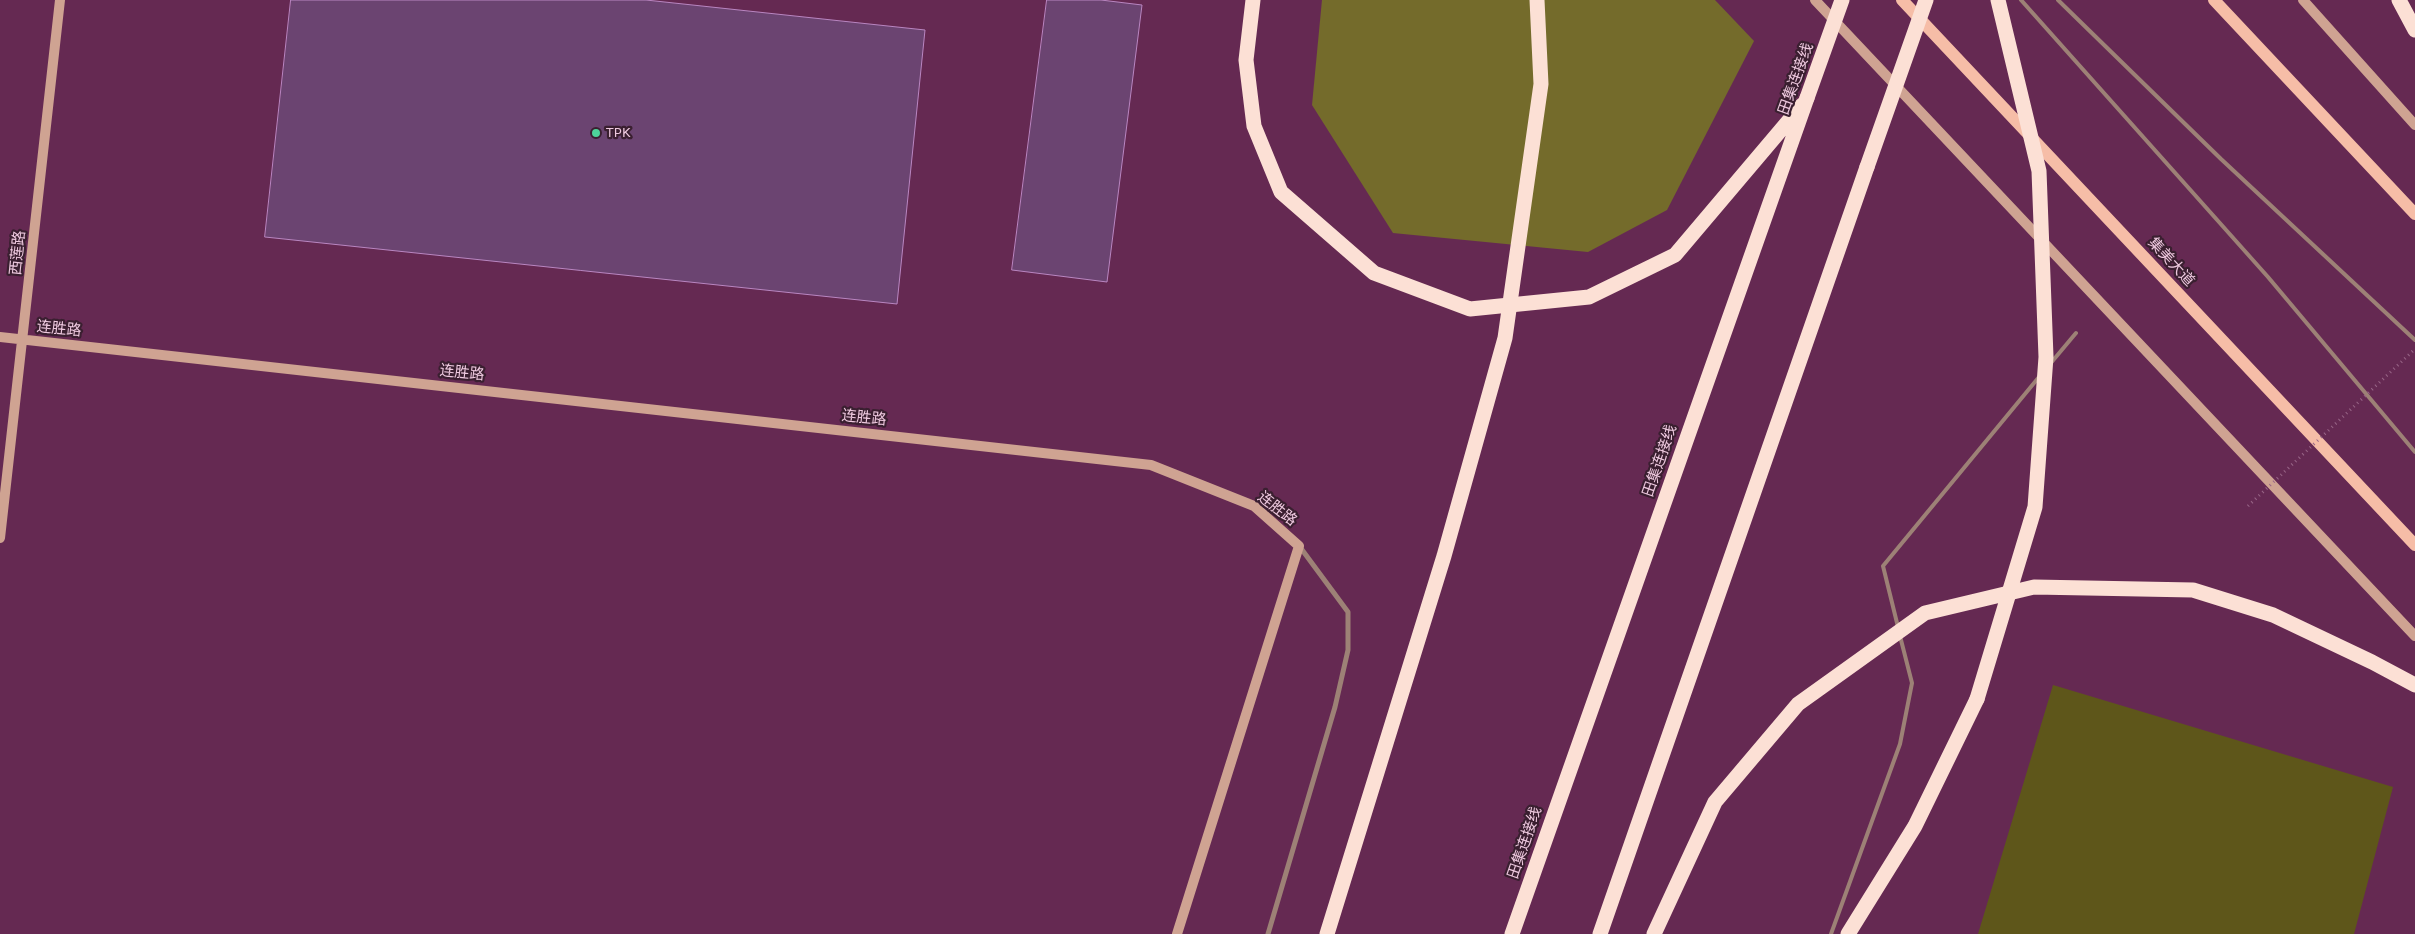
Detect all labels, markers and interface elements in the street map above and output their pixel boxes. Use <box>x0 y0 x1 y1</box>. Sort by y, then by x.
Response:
street label: 田集连接线 <box>1775 41 1817 117</box>
place label: TPK <box>606 124 631 142</box>
marker: TPK <box>590 127 602 139</box>
street label: 西莲路 <box>7 230 29 276</box>
street label: 集美大道 <box>2144 234 2198 290</box>
street label: 连胜路 <box>36 318 82 340</box>
street label: 连胜路 <box>439 362 485 384</box>
street label: 连胜路 <box>841 407 887 429</box>
street label: 田集连接线 <box>1639 423 1681 499</box>
street label: 连胜路 <box>1254 488 1300 530</box>
street label: 田集连接线 <box>1504 805 1546 881</box>

